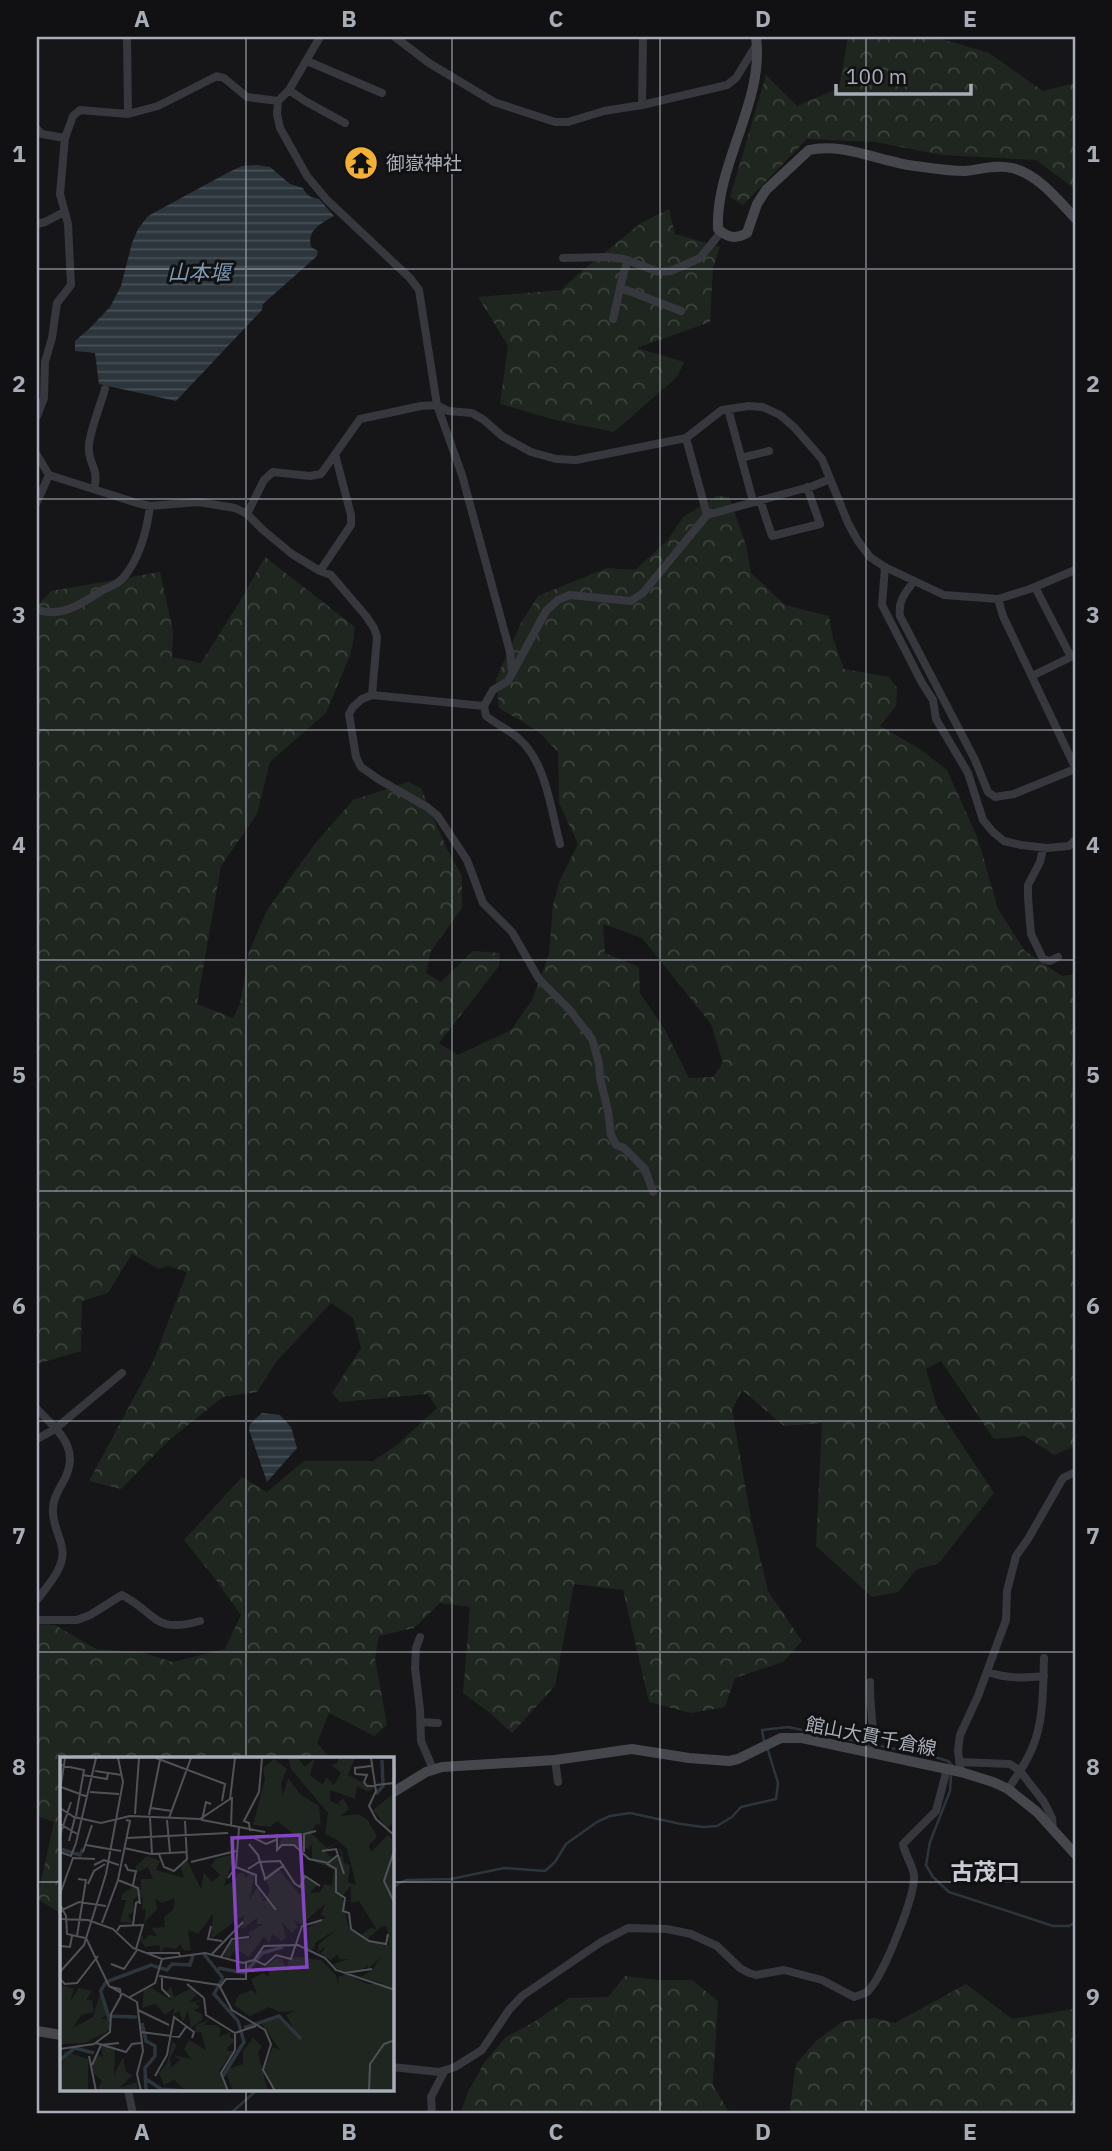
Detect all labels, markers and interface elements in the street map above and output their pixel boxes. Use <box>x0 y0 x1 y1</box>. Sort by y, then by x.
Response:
text: A <box>134 3 150 33</box>
text: B <box>341 3 357 33</box>
text: C <box>549 3 564 33</box>
text: D <box>755 3 771 33</box>
text: E <box>963 3 977 33</box>
scale bar <box>836 52 970 96</box>
text: 100 m <box>846 62 907 90</box>
text: 1 <box>12 138 26 168</box>
text: 1 <box>1086 138 1100 168</box>
temple icon: 御嶽神社 <box>342 144 380 182</box>
place label: 御嶽神社 <box>386 151 462 175</box>
water label: 山本堰 <box>168 258 234 286</box>
text: 2 <box>12 368 26 398</box>
text: 2 <box>1086 368 1100 398</box>
text: 3 <box>12 599 26 629</box>
text: 3 <box>1086 599 1100 629</box>
text: 4 <box>12 829 26 859</box>
text: 4 <box>1086 829 1100 859</box>
text: 5 <box>12 1059 26 1089</box>
text: 5 <box>1086 1059 1100 1089</box>
text: 6 <box>12 1290 26 1320</box>
text: 6 <box>1086 1290 1100 1320</box>
text: 7 <box>12 1520 26 1550</box>
text: 7 <box>1086 1520 1100 1550</box>
street label: 館山大貫千倉線 <box>803 1712 939 1760</box>
text: 8 <box>12 1751 26 1781</box>
text: 8 <box>1086 1751 1100 1781</box>
inset map <box>60 1757 394 2092</box>
district label: 古茂口 <box>951 1856 1020 1886</box>
text: 9 <box>12 1981 26 2011</box>
text: 9 <box>1086 1981 1100 2011</box>
text: A <box>134 2116 150 2146</box>
text: B <box>341 2116 357 2146</box>
text: C <box>549 2116 564 2146</box>
text: D <box>755 2116 771 2146</box>
text: E <box>963 2116 977 2146</box>

